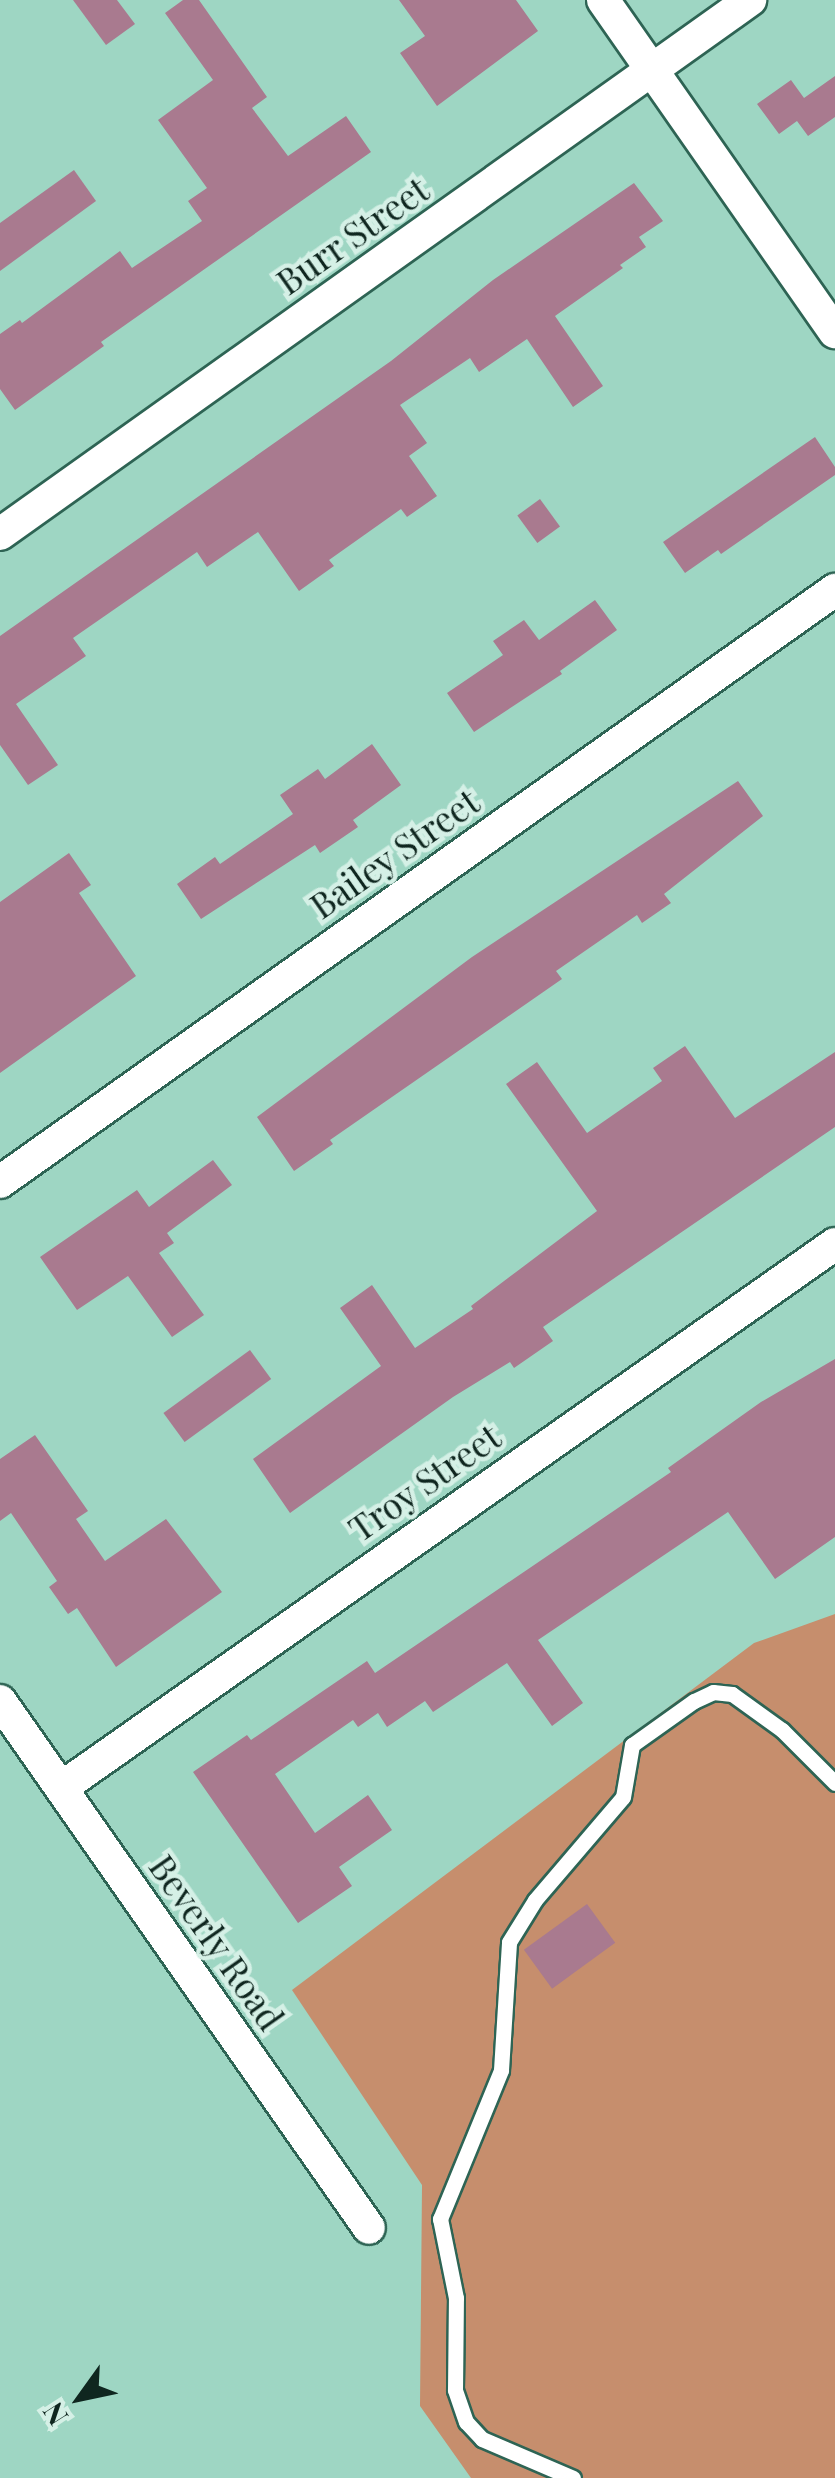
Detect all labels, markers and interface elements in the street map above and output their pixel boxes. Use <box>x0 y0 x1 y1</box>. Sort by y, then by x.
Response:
street label: Burr Street <box>268 167 436 303</box>
street label: Bailey Street <box>301 779 487 927</box>
street label: Troy Street <box>340 1414 508 1550</box>
street label: Beverly Road <box>141 1846 293 2038</box>
north arrow <box>30 2348 130 2448</box>
text: N <box>33 2396 75 2433</box>

